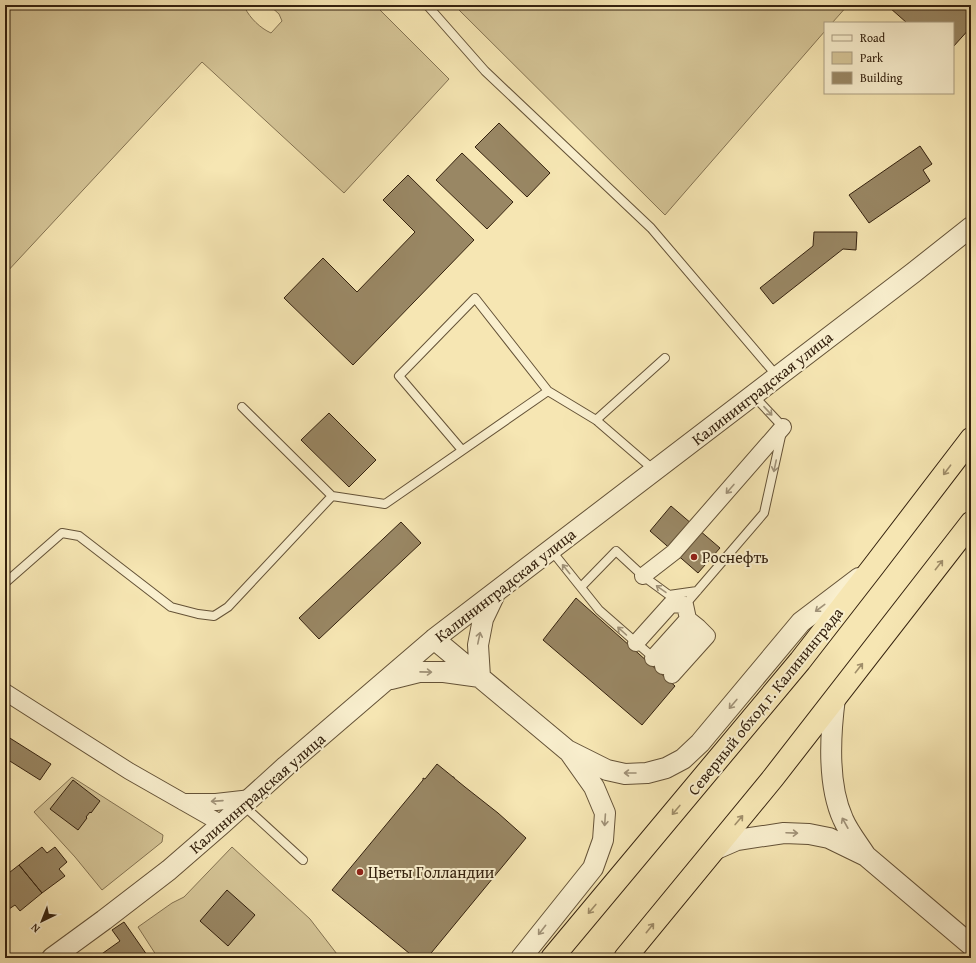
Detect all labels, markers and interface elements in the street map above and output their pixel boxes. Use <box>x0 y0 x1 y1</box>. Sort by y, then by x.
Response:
legend <box>824 22 954 94</box>
text: Road <box>860 29 886 46</box>
text: Park <box>860 49 884 66</box>
text: Building <box>860 69 903 86</box>
street label: Калининградская улица <box>686 325 838 451</box>
one-way arrow <box>763 406 773 416</box>
one-way arrow <box>770 459 778 472</box>
one-way arrow <box>943 465 952 476</box>
one-way arrow <box>725 483 734 494</box>
street label: Калининградская улица <box>429 522 581 648</box>
place label: Роснефть <box>702 545 769 569</box>
marker: Роснефть <box>689 552 699 562</box>
one-way arrow <box>934 559 943 570</box>
one-way arrow <box>562 563 570 574</box>
one-way arrow <box>655 584 666 593</box>
street label: Северный обход г. Калининграда <box>681 601 849 800</box>
one-way arrow <box>815 604 826 612</box>
one-way arrow <box>616 626 627 635</box>
one-way arrow <box>476 632 484 645</box>
one-way arrow <box>855 662 863 673</box>
one-way arrow <box>419 668 432 676</box>
one-way arrow <box>728 698 737 709</box>
street label: Калининградская улица <box>184 727 331 859</box>
one-way arrow <box>624 769 637 777</box>
one-way arrow <box>211 798 224 805</box>
one-way arrow <box>671 804 680 815</box>
one-way arrow <box>601 813 608 826</box>
one-way arrow <box>734 814 743 825</box>
one-way arrow <box>841 817 849 829</box>
one-way arrow <box>785 830 798 837</box>
place label: Цветы Голландии <box>368 860 495 884</box>
marker: Цветы Голландии <box>355 867 365 877</box>
north arrow <box>22 901 62 941</box>
one-way arrow <box>588 904 597 915</box>
text: N <box>27 920 43 937</box>
one-way arrow <box>645 922 654 933</box>
one-way arrow <box>538 925 547 936</box>

